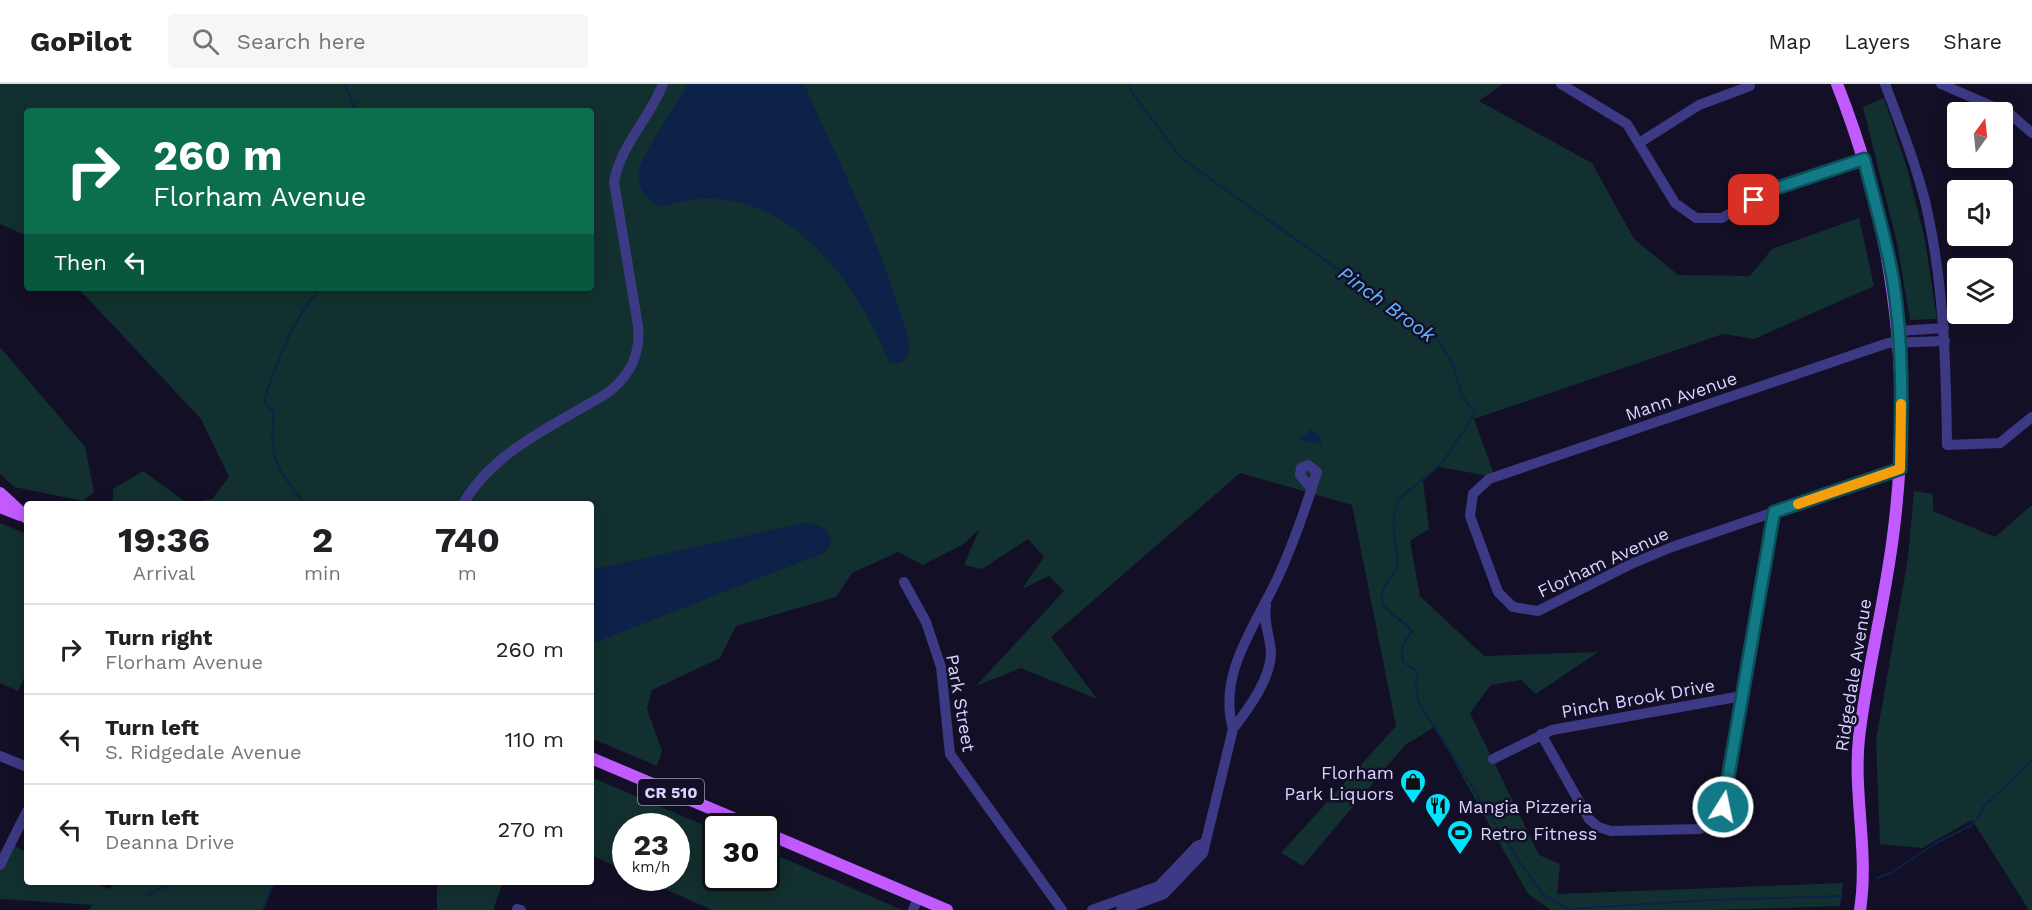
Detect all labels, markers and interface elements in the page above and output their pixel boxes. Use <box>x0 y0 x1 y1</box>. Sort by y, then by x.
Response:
search box <box>168 14 588 68</box>
text: GoPilot <box>30 25 132 58</box>
icon: search <box>189 25 222 58</box>
text: Search here <box>237 29 366 54</box>
text: Map <box>1768 29 1811 54</box>
text: Layers <box>1844 29 1910 54</box>
text: Share <box>1943 29 2002 54</box>
north arrow <box>1947 102 2013 168</box>
map controls <box>1947 102 2013 324</box>
text: 260 m <box>153 131 283 180</box>
icon: right <box>54 132 132 210</box>
pin <box>1728 174 1779 225</box>
button: sound <box>1947 180 2013 246</box>
text: Florham Avenue <box>153 181 366 213</box>
icon: arrive <box>1737 183 1770 216</box>
icon: left <box>119 246 152 279</box>
text: Then <box>54 250 107 275</box>
button: layers <box>1947 258 2013 324</box>
water label: Pinch Brook <box>1334 261 1441 348</box>
street label: Mann Avenue <box>1622 367 1740 425</box>
text: 19:36 <box>118 519 210 561</box>
text: 2 <box>312 519 333 561</box>
text: 740 <box>435 519 500 561</box>
street label: Florham Avenue <box>1534 522 1672 602</box>
text: Arrival <box>133 561 195 585</box>
text: min <box>304 561 341 585</box>
text: m <box>458 561 477 585</box>
street label: Ridgedale Avenue <box>1831 597 1875 753</box>
text: Turn right <box>105 625 212 650</box>
icon: right <box>54 633 87 666</box>
text: 260 m <box>496 637 564 662</box>
text: Florham Avenue <box>105 650 263 674</box>
street label: Park Street <box>942 653 980 754</box>
street label: Pinch Brook Drive <box>1560 674 1716 722</box>
text: Turn left <box>105 715 199 740</box>
icon: left <box>54 723 87 756</box>
text: 110 m <box>505 727 564 752</box>
text: S. Ridgedale Avenue <box>105 740 301 764</box>
place label: Florham Park Liquors <box>1284 762 1394 804</box>
shop icon: Florham Park Liquors <box>1398 767 1428 805</box>
position arrow <box>1691 775 1755 839</box>
road number: CR 510 <box>638 779 704 805</box>
restaurant icon: Mangia Pizzeria <box>1423 791 1453 829</box>
place label: Mangia Pizzeria <box>1458 796 1592 817</box>
text: Turn left <box>105 805 199 830</box>
icon: left <box>54 813 87 846</box>
speed limit sign: 30 <box>702 813 780 891</box>
text: 270 m <box>498 817 564 842</box>
sports icon: Retro Fitness <box>1445 818 1475 856</box>
place label: Retro Fitness <box>1480 823 1597 844</box>
text: 23 <box>633 827 669 862</box>
text: Deanna Drive <box>105 830 234 854</box>
text: km/h <box>632 858 670 876</box>

